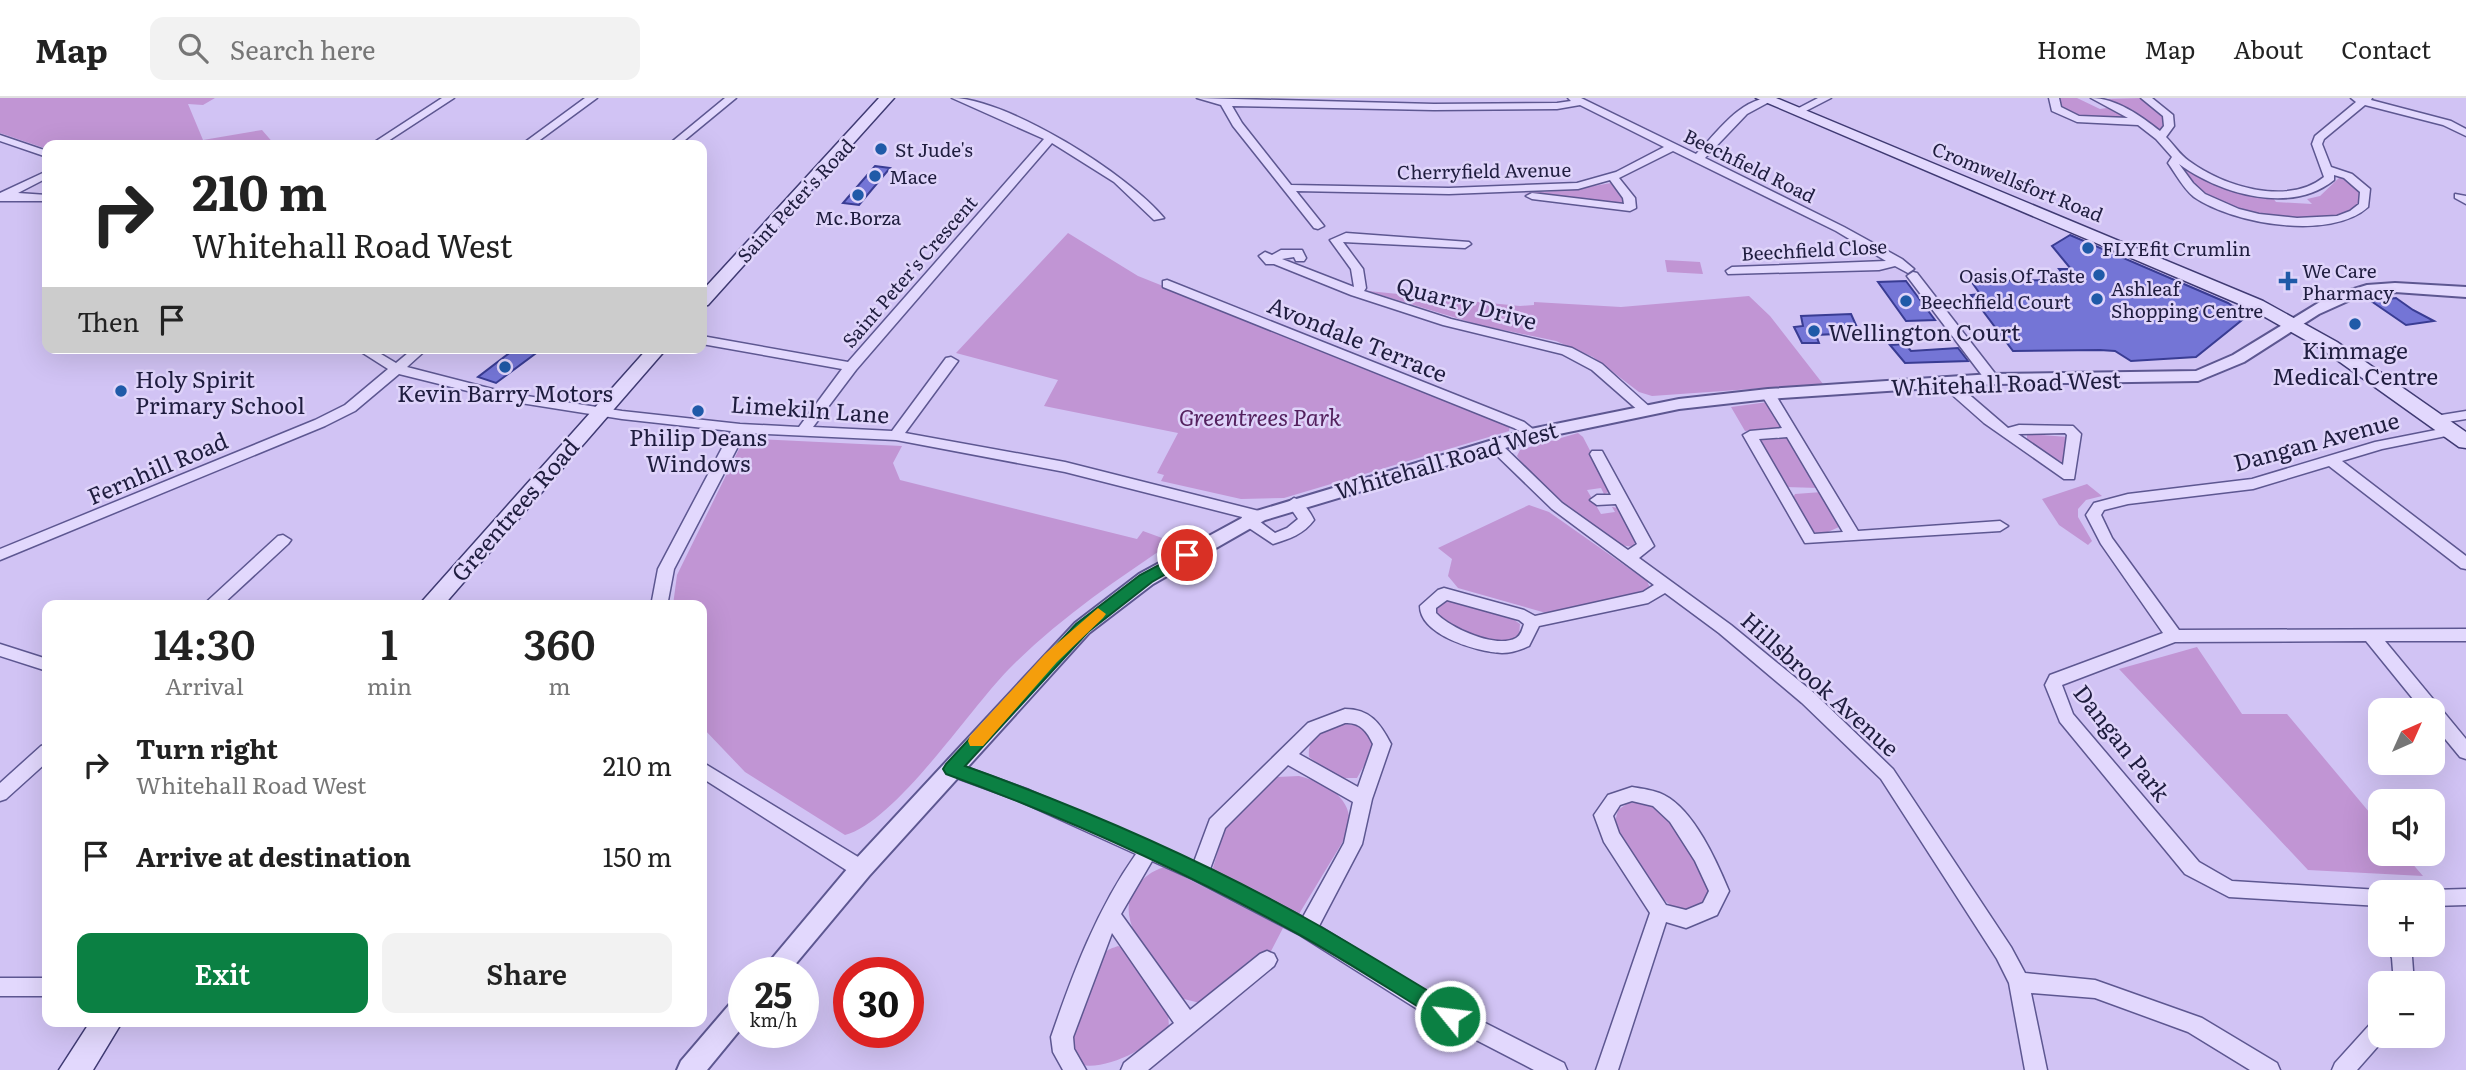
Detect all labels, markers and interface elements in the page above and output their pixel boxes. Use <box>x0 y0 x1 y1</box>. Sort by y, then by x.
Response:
search box <box>150 17 640 80</box>
text: Map <box>35 24 108 73</box>
icon: search <box>174 29 212 67</box>
text: Search here <box>230 29 376 68</box>
text: Home <box>2037 31 2106 66</box>
text: Map <box>2144 31 2195 66</box>
text: About <box>2233 31 2303 66</box>
text: Contact <box>2341 31 2431 66</box>
street label: Beechfield Road <box>1679 121 1821 209</box>
street label: Saint Peter's Road <box>730 131 860 268</box>
street label: Cromwellsfort Road <box>1928 134 2108 228</box>
place label: St Jude's <box>895 135 973 163</box>
marker: St Jude's <box>873 141 889 157</box>
text: 210 m <box>192 153 327 226</box>
street label: Cherryfield Avenue <box>1397 154 1571 186</box>
place label: Mace <box>889 162 937 190</box>
icon: right <box>77 168 168 259</box>
marker: Mace <box>867 168 883 184</box>
marker: Mc.Borza <box>850 187 866 203</box>
street label: Saint Peter's Crescent <box>835 188 983 353</box>
place label: Mc.Borza <box>815 203 902 231</box>
text: Whitehall Road West <box>192 220 512 268</box>
street label: Beechfield Close <box>1740 231 1888 267</box>
place label: FLYEfit Crumlin <box>2102 234 2251 262</box>
marker: FLYEfit Crumlin <box>2080 240 2096 256</box>
place label: We Care Pharmacy <box>2302 256 2394 306</box>
place label: Oasis Of Taste <box>1959 261 2085 289</box>
street label: Quarry Drive <box>1393 267 1541 337</box>
marker: Oasis Of Taste <box>2091 267 2107 283</box>
marker: We Care Pharmacy <box>2280 273 2296 289</box>
place label: Ashleaf Shopping Centre <box>2111 274 2263 324</box>
street label: Avondale Terrace <box>1263 286 1453 390</box>
place label: Beechfield Court <box>1920 287 2071 315</box>
marker: Ashleaf Shopping Centre <box>2089 291 2105 307</box>
marker: Beechfield Court <box>1898 293 1914 309</box>
text: Then <box>77 301 139 340</box>
icon: arrive <box>153 301 191 339</box>
place label: Wellington Court <box>1828 314 2021 348</box>
marker: Kimmage Medical Centre <box>2347 316 2363 332</box>
marker: Wellington Court <box>1806 323 1822 339</box>
place label: Kimmage Medical Centre <box>2272 332 2438 392</box>
marker: Kevin Barry Motors <box>497 359 513 375</box>
place label: Holy Spirit Primary School <box>135 361 305 421</box>
street label: Whitehall Road West <box>1890 361 2122 403</box>
place label: Kevin Barry Motors <box>397 375 613 409</box>
marker: Holy Spirit Primary School <box>113 383 129 399</box>
street label: Limekiln Lane <box>730 385 891 431</box>
park label: Greentrees Park <box>1179 399 1342 433</box>
street label: Dangan Avenue <box>2229 402 2403 478</box>
marker: Philip Deans Windows <box>690 403 706 419</box>
street label: Whitehall Road West <box>1331 411 1562 507</box>
place label: Philip Deans Windows <box>629 419 767 479</box>
street label: Fernhill Road <box>81 422 233 512</box>
street label: Greentrees Road <box>442 430 586 588</box>
pin <box>1157 525 1217 585</box>
icon: arrive <box>1168 536 1206 574</box>
street label: Hillsbrook Avenue <box>1734 603 1908 763</box>
text: 14:30 <box>153 611 255 673</box>
text: 1 <box>381 611 398 673</box>
text: 360 <box>523 611 596 673</box>
text: Arrival <box>165 668 244 702</box>
text: min <box>367 668 412 702</box>
text: m <box>548 668 571 702</box>
street label: Dangan Park <box>2066 676 2180 808</box>
north arrow <box>2368 698 2445 775</box>
map controls <box>2368 698 2445 1048</box>
text: Turn right <box>136 728 278 767</box>
text: 210 m <box>603 745 672 784</box>
icon: right <box>77 746 115 784</box>
text: Whitehall Road West <box>136 767 366 801</box>
button: sound <box>2368 789 2445 866</box>
text: Arrive at destination <box>136 836 411 875</box>
text: 150 m <box>603 836 672 875</box>
icon: arrive <box>77 837 115 875</box>
button: + <box>2368 880 2445 957</box>
button: Exit <box>77 933 368 1013</box>
button: Share <box>382 933 672 1013</box>
speed limit sign: 30 <box>833 957 924 1048</box>
text: 25 <box>755 967 792 1019</box>
button: − <box>2368 971 2445 1048</box>
position arrow <box>1413 979 1487 1053</box>
text: km/h <box>750 1006 797 1033</box>

